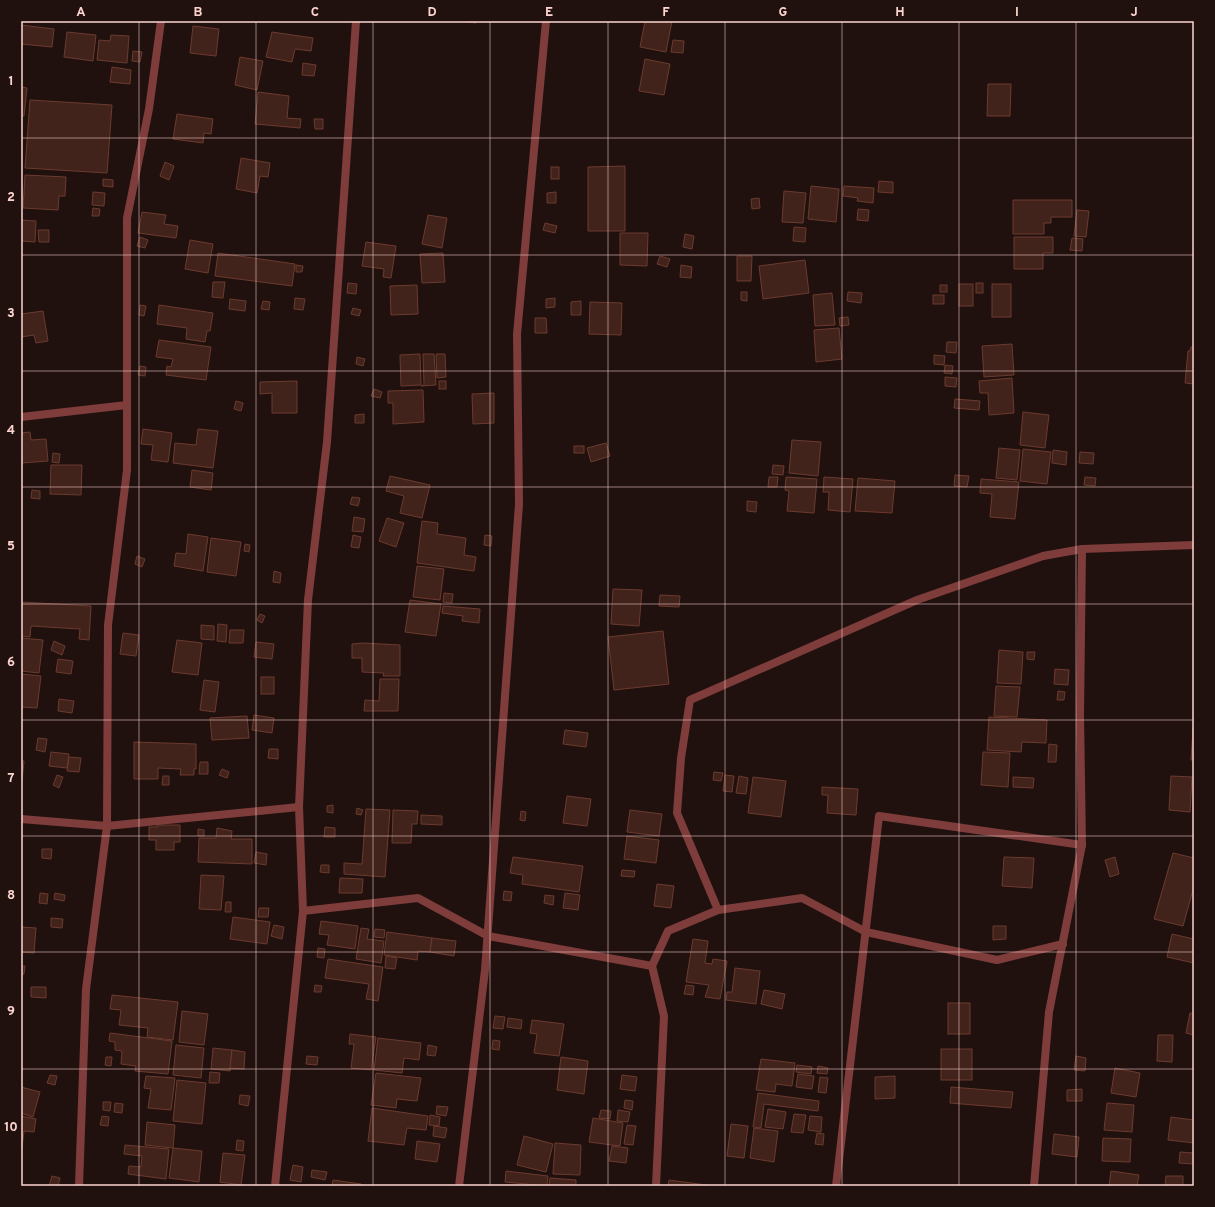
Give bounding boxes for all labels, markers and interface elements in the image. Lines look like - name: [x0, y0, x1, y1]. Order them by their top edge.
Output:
- text: A: [76, 5, 86, 21]
- text: B: [194, 5, 203, 21]
- text: C: [311, 5, 319, 21]
- text: D: [427, 5, 437, 21]
- text: E: [545, 5, 553, 21]
- text: F: [662, 5, 670, 21]
- text: G: [779, 5, 788, 21]
- text: H: [895, 5, 905, 21]
- text: I: [1015, 5, 1019, 21]
- text: J: [1130, 5, 1138, 21]
- text: 1: [8, 74, 14, 90]
- text: 2: [7, 190, 15, 206]
- text: 3: [7, 306, 15, 322]
- text: 4: [7, 423, 15, 439]
- text: 5: [7, 539, 15, 555]
- text: 6: [7, 655, 15, 671]
- text: 7: [8, 771, 15, 787]
- text: 8: [7, 888, 15, 904]
- text: 9: [7, 1004, 15, 1020]
- text: 10: [4, 1120, 18, 1136]

